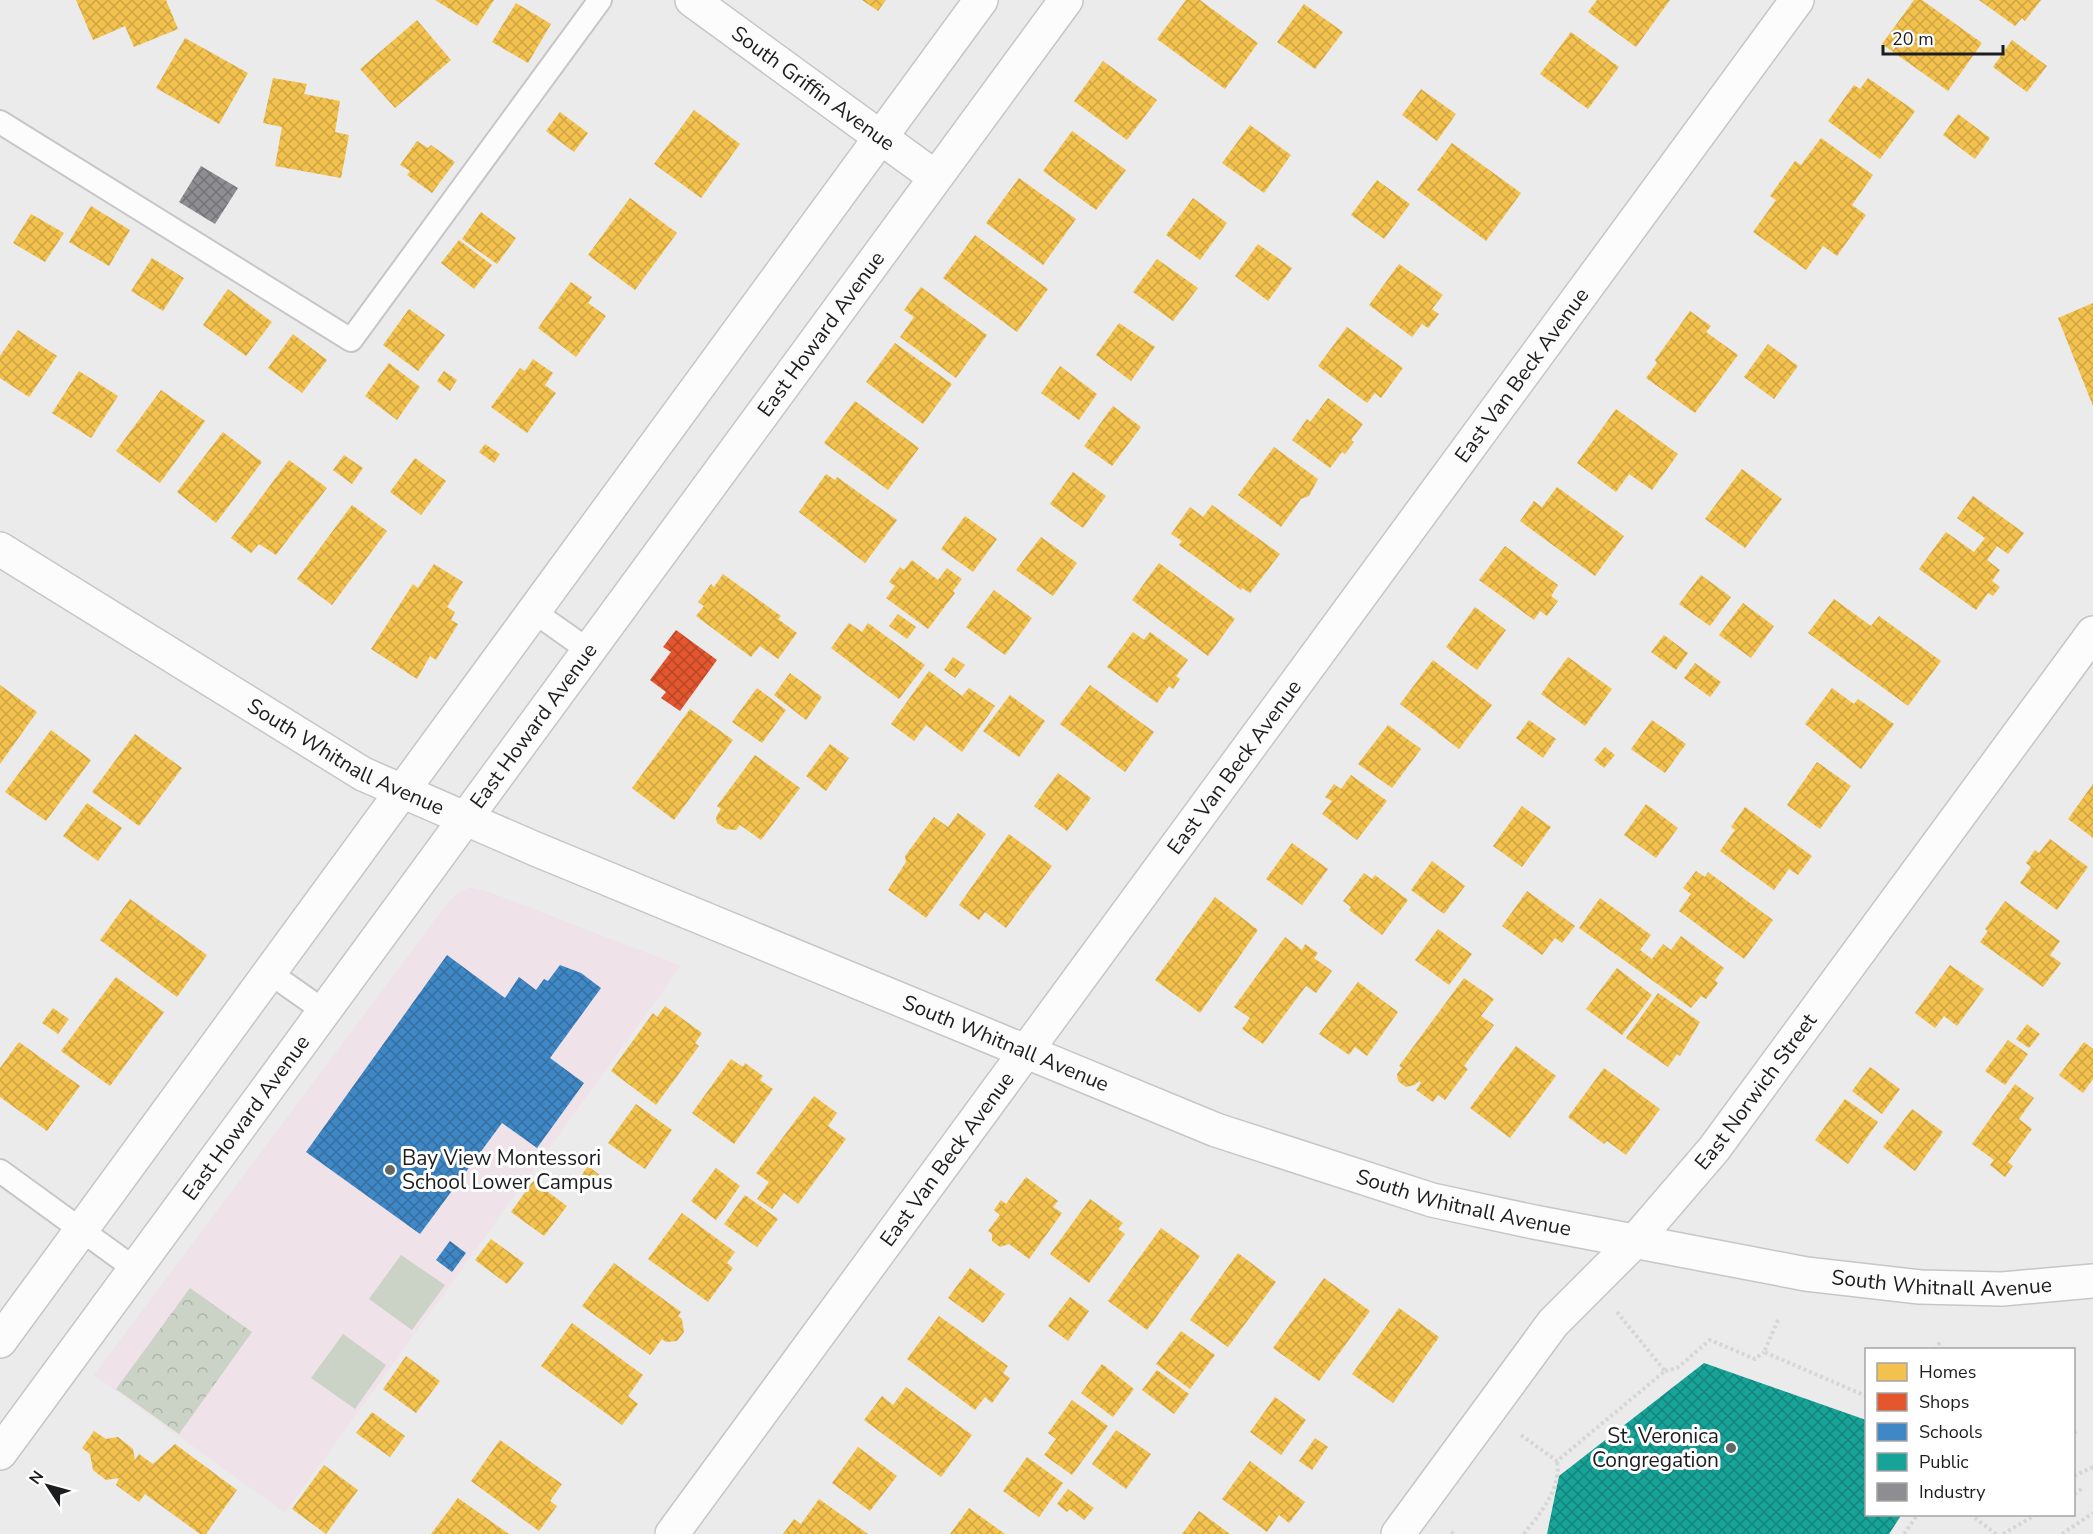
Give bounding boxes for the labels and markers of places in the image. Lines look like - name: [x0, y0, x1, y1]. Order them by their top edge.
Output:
- place label: Bay View Montessori School Lower Campus: [402, 1144, 613, 1196]
- marker: Bay View Montessori School Lower Campus: [383, 1163, 397, 1177]
- place label: St. Veronica Congregation: [1592, 1422, 1719, 1474]
- marker: St. Veronica Congregation: [1724, 1441, 1738, 1455]

